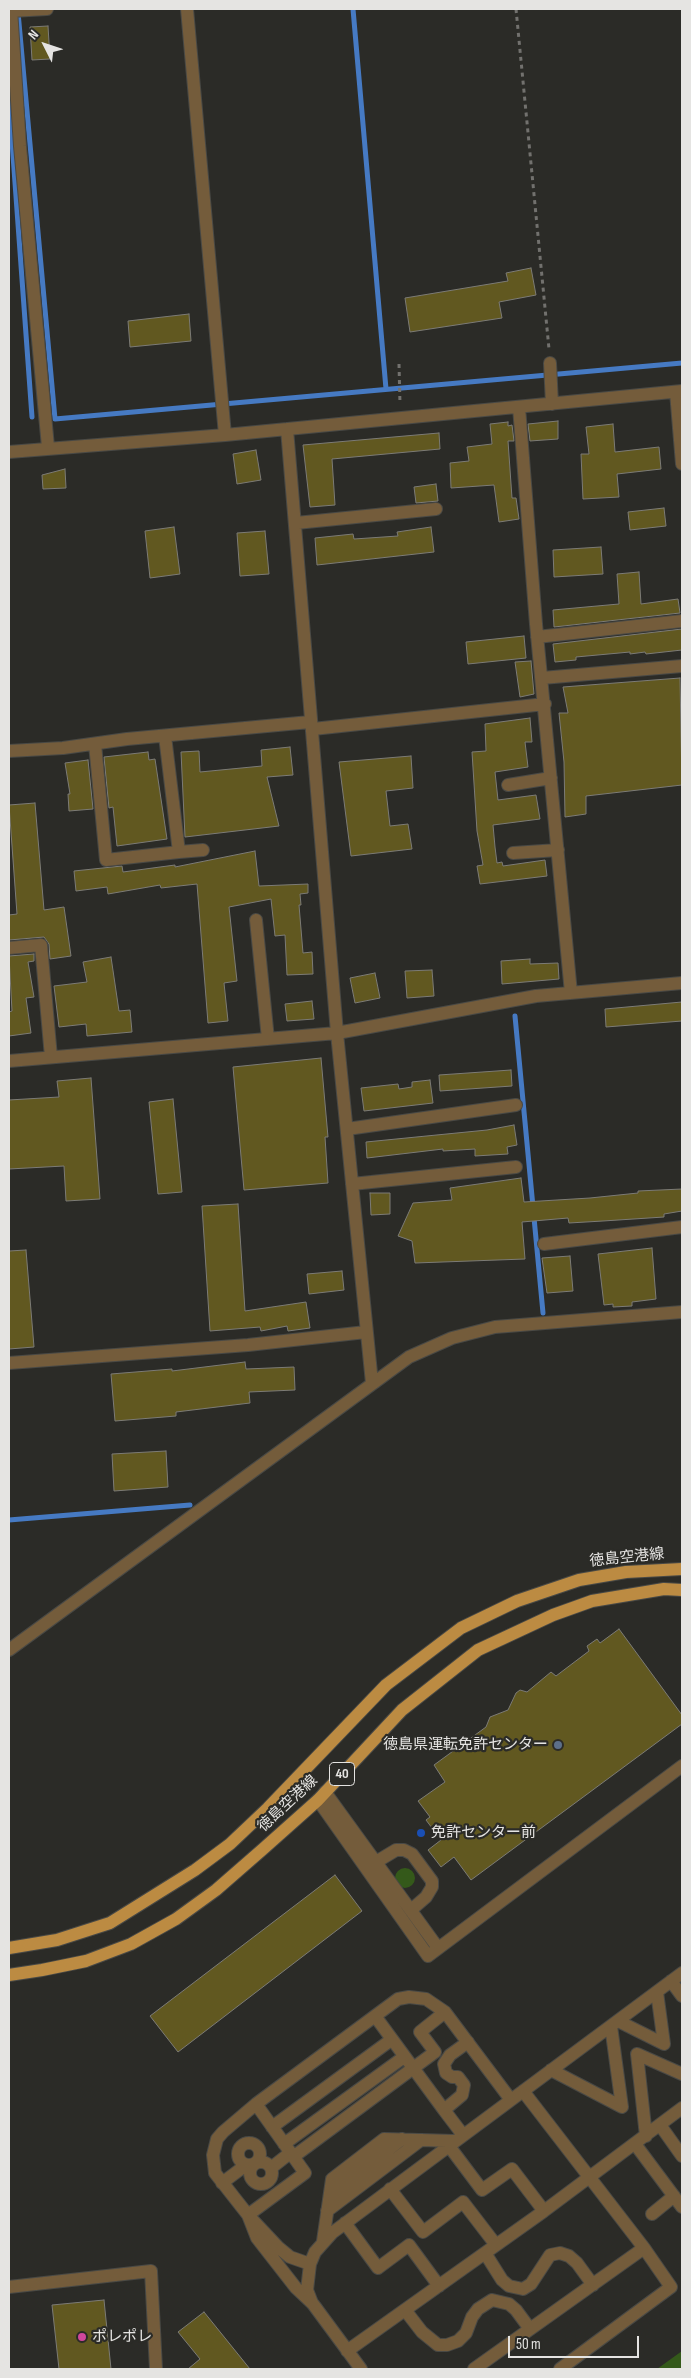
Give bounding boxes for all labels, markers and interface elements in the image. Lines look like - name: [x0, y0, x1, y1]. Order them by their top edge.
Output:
- north arrow: [20, 20, 70, 70]
- text: N: [24, 26, 42, 43]
- street label: 徳島空港線: [589, 1545, 665, 1571]
- place label: 徳島県運転免許センター: [383, 1736, 548, 1754]
- marker: 徳島県運転免許センター: [552, 1739, 564, 1751]
- road number: 40: [330, 1762, 354, 1786]
- street label: 徳島空港線: [254, 1772, 322, 1836]
- place label: 免許センター前: [431, 1824, 536, 1842]
- marker: 免許センター前: [415, 1827, 427, 1839]
- scale bar: [511, 2326, 642, 2358]
- place label: ポレポレ: [92, 2328, 152, 2346]
- marker: ポレポレ: [76, 2331, 88, 2343]
- text: 50 m: [516, 2335, 541, 2354]

